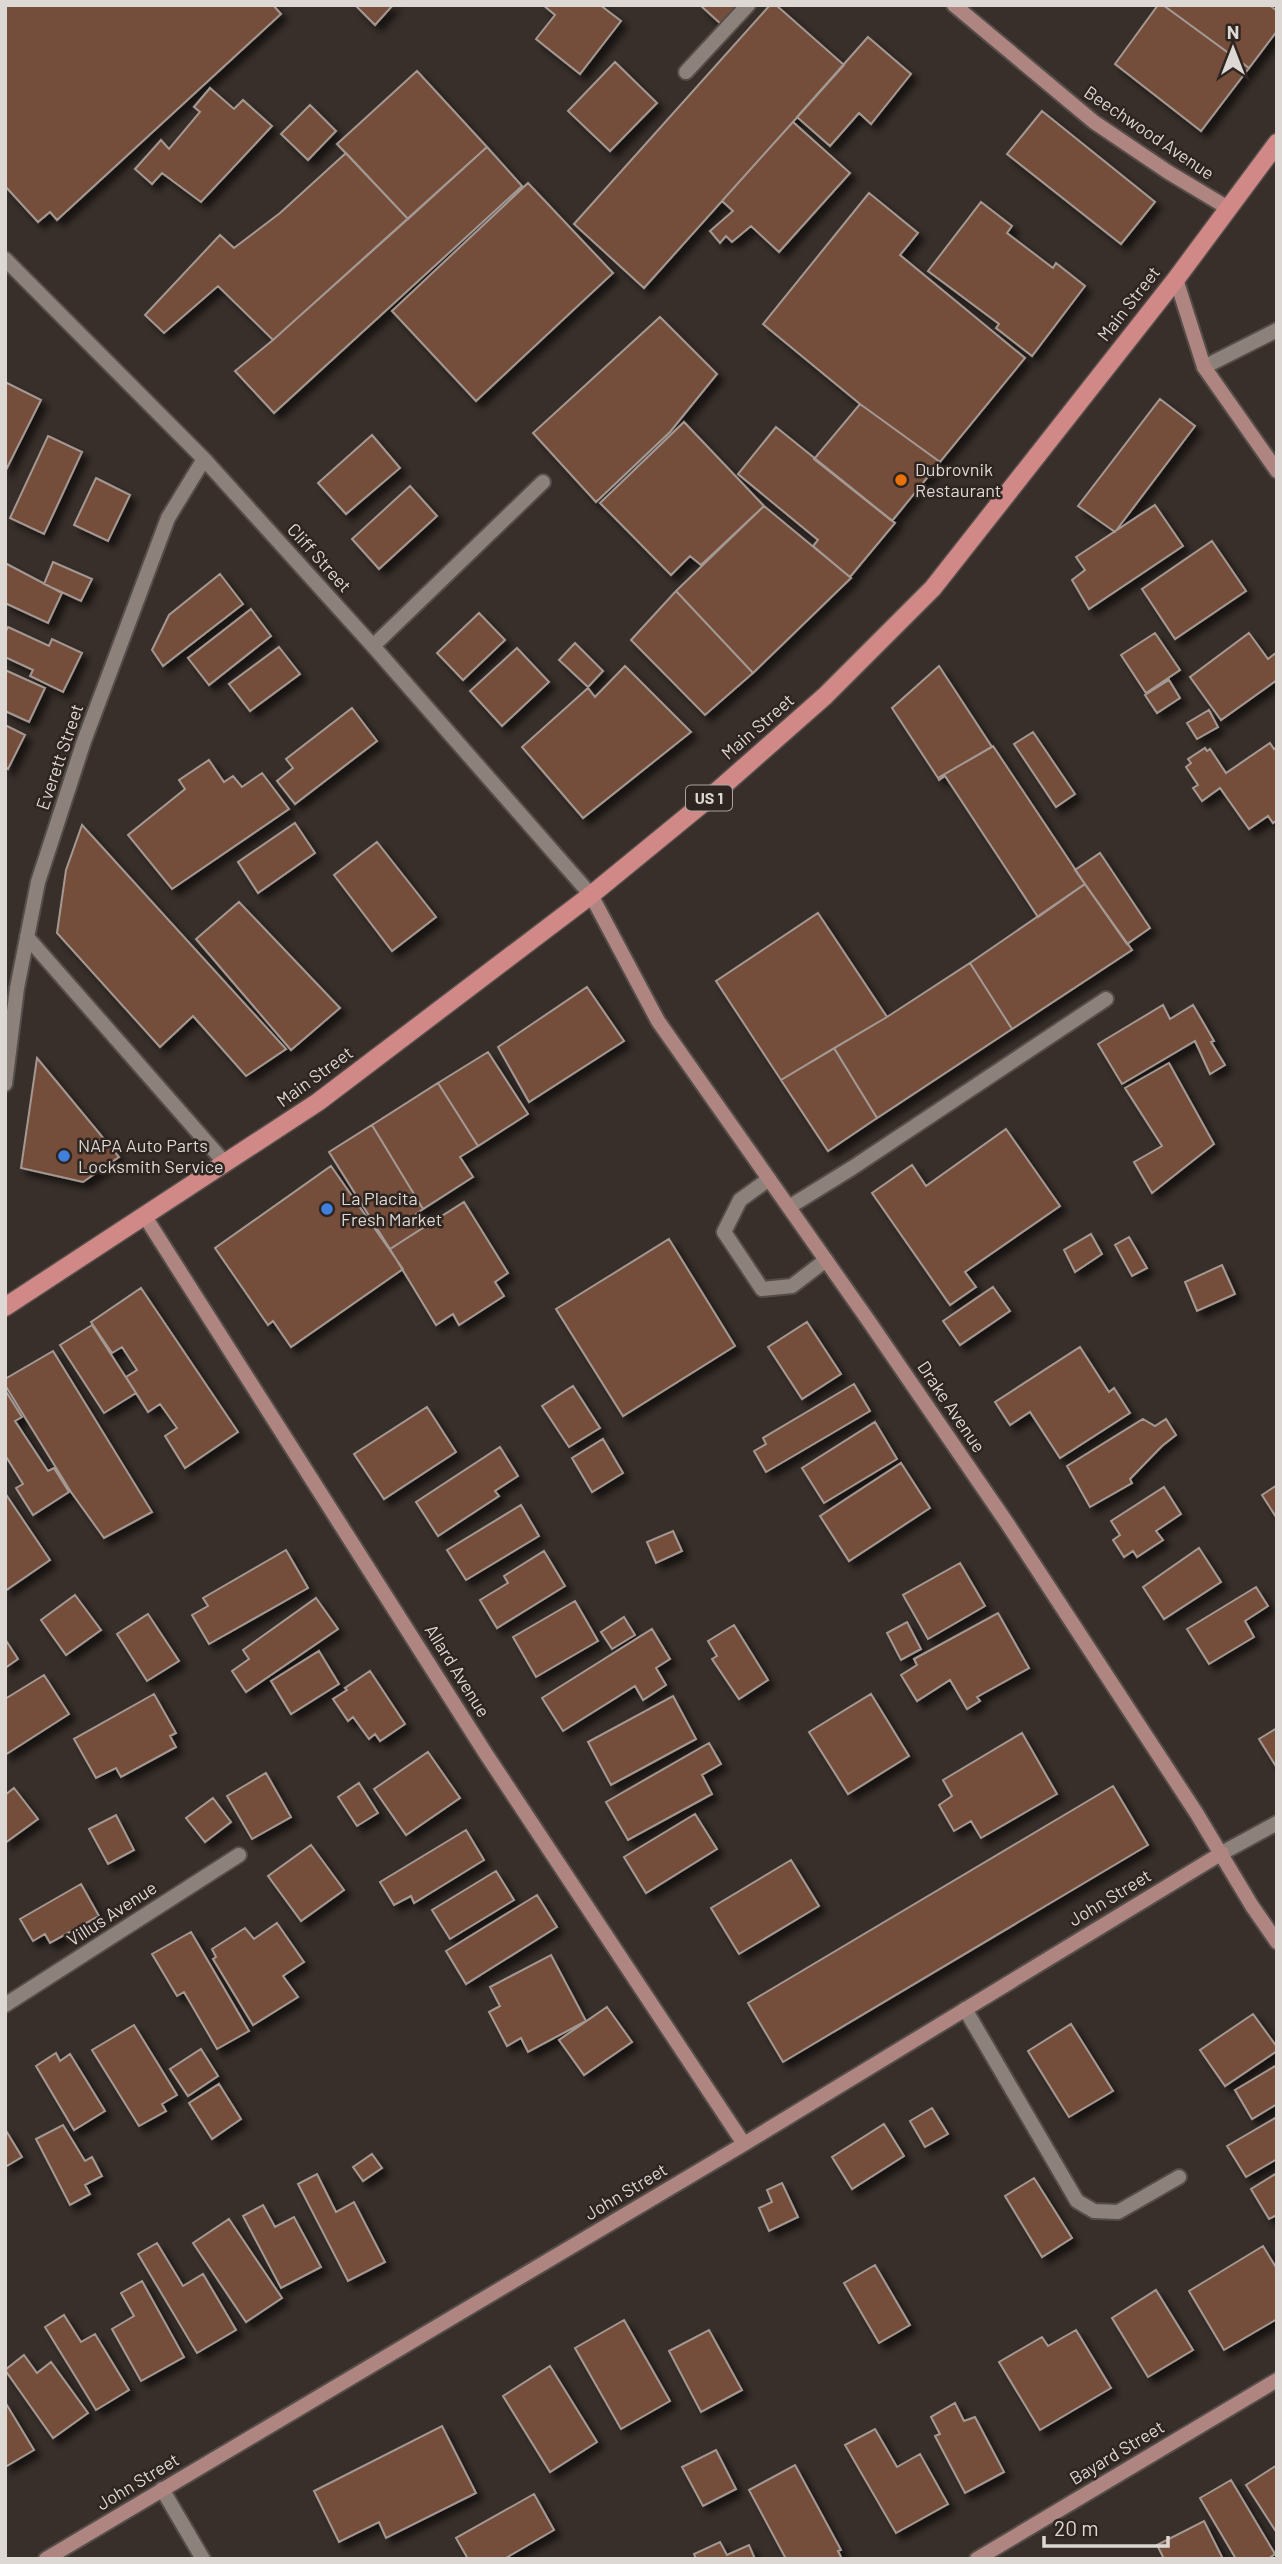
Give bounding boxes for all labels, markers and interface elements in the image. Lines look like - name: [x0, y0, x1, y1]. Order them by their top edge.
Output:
- north arrow: [1198, 14, 1268, 84]
- text: N: [1227, 20, 1239, 43]
- street label: Beechwood Avenue: [1080, 80, 1219, 184]
- street label: Main Street: [1092, 262, 1164, 345]
- place label: Dubrovnik Restaurant: [915, 458, 1001, 501]
- marker: Dubrovnik Restaurant: [893, 472, 909, 488]
- street label: Cliff Street: [283, 518, 356, 596]
- street label: Main Street: [717, 689, 798, 764]
- street label: Everett Street: [31, 701, 87, 813]
- road number: US 1: [686, 786, 732, 810]
- street label: Main Street: [272, 1041, 357, 1111]
- place label: NAPA Auto Parts Locksmith Service: [78, 1134, 224, 1177]
- marker: NAPA Auto Parts Locksmith Service: [56, 1148, 72, 1164]
- place label: La Placita Fresh Market: [341, 1187, 442, 1230]
- marker: La Placita Fresh Market: [319, 1201, 335, 1217]
- street label: Drake Avenue: [913, 1356, 991, 1456]
- street label: Allard Avenue: [421, 1620, 495, 1721]
- street label: John Street: [1064, 1864, 1155, 1930]
- street label: Villus Avenue: [62, 1876, 160, 1950]
- street label: John Street: [580, 2158, 671, 2224]
- street label: Bayard Street: [1065, 2415, 1168, 2489]
- street label: John Street: [92, 2448, 183, 2514]
- scale bar: [1044, 2504, 1168, 2548]
- text: 20 m: [1054, 2515, 1099, 2540]

